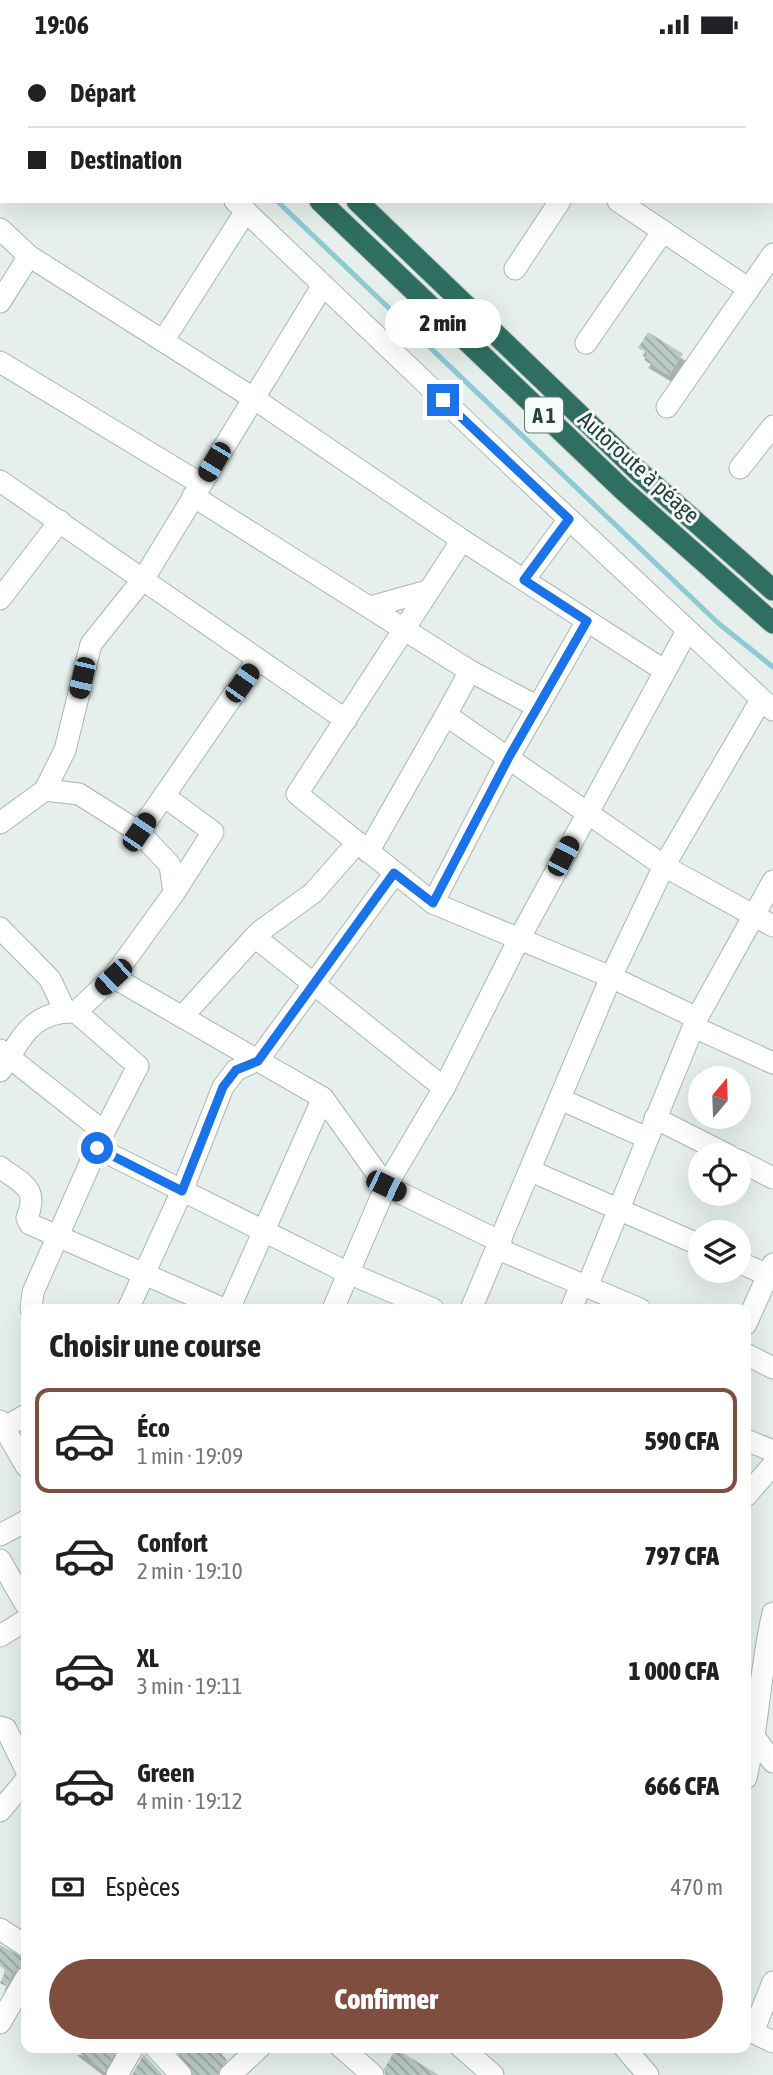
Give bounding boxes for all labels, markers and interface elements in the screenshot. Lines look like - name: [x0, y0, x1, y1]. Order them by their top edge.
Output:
- text: 19:06: [35, 10, 89, 40]
- text: Départ: [70, 78, 136, 108]
- text: Destination: [70, 145, 182, 175]
- callout: 2 min: [385, 299, 501, 347]
- text: 2 min: [420, 310, 466, 336]
- route end: [427, 384, 459, 416]
- road number: A 1: [525, 397, 563, 433]
- street label: Autoroute à péage: [573, 406, 705, 528]
- car: [195, 439, 234, 485]
- car: [68, 655, 97, 701]
- car: [222, 660, 263, 706]
- car: [119, 809, 160, 855]
- car: [544, 833, 583, 879]
- car: [91, 955, 136, 999]
- north arrow: [688, 1066, 751, 1129]
- map controls: [688, 1066, 751, 1283]
- route start: [81, 1132, 113, 1164]
- button: locate: [688, 1143, 751, 1206]
- car: [363, 1167, 410, 1205]
- button: layers: [688, 1220, 751, 1283]
- text: Choisir une course: [49, 1327, 261, 1364]
- icon: car: [53, 1409, 116, 1472]
- text: Éco: [137, 1413, 170, 1443]
- text: 590 CFA: [644, 1426, 719, 1456]
- text: 1 min · 19:09: [137, 1443, 243, 1469]
- icon: car: [53, 1524, 116, 1587]
- text: Confort: [137, 1528, 208, 1558]
- text: 797 CFA: [644, 1541, 719, 1571]
- text: 2 min · 19:10: [137, 1558, 243, 1584]
- icon: car: [53, 1639, 116, 1702]
- text: XL: [137, 1643, 159, 1673]
- text: 1 000 CFA: [629, 1656, 719, 1686]
- text: 3 min · 19:11: [137, 1673, 243, 1699]
- icon: car: [53, 1754, 116, 1817]
- text: Green: [137, 1758, 195, 1788]
- text: 666 CFA: [644, 1771, 719, 1801]
- text: 4 min · 19:12: [137, 1788, 243, 1814]
- icon: cash: [49, 1868, 87, 1906]
- text: Espèces: [105, 1872, 180, 1902]
- text: 470 m: [671, 1874, 723, 1900]
- button: Confirmer: [49, 1959, 723, 2039]

